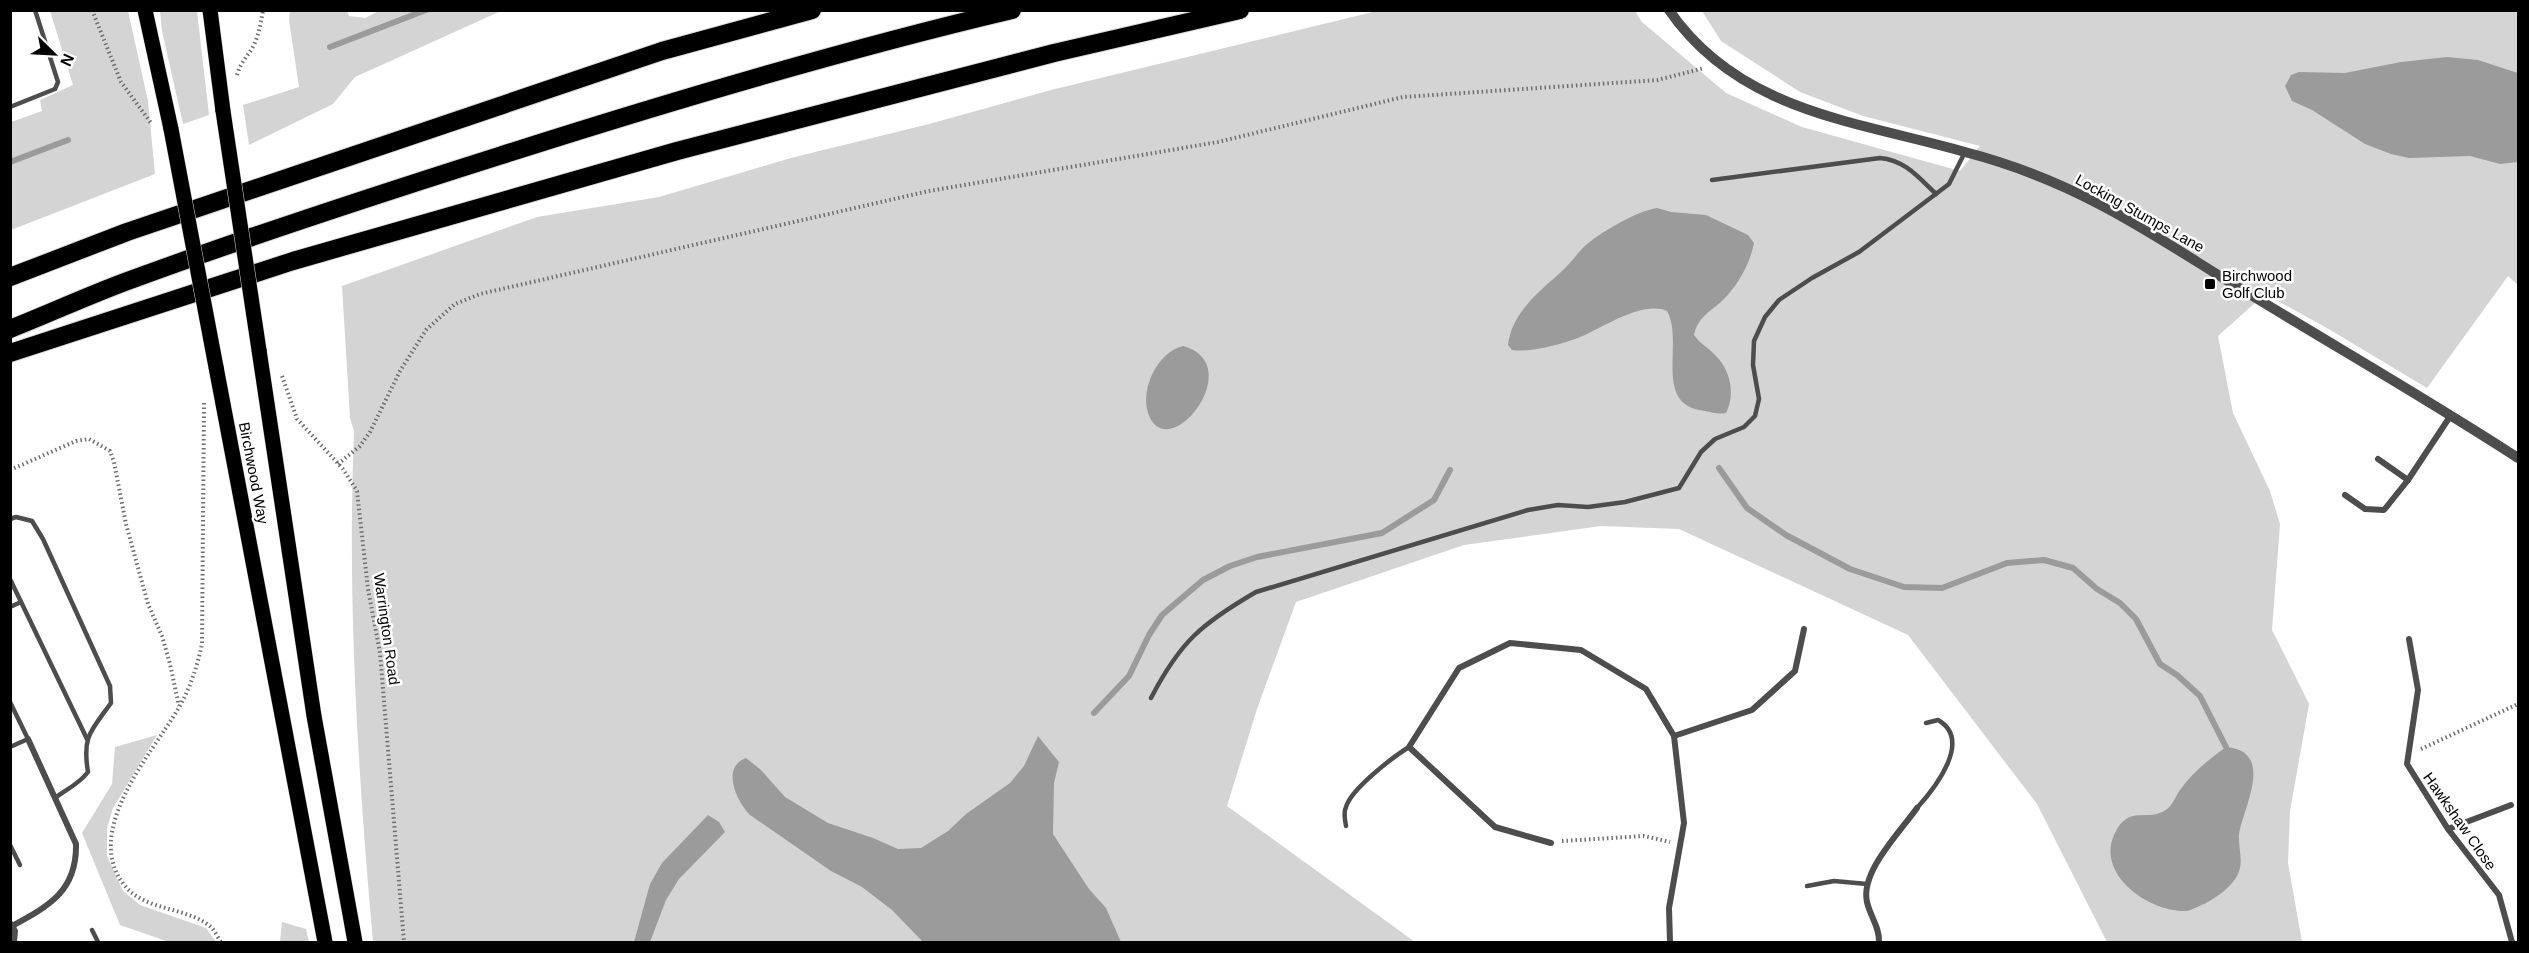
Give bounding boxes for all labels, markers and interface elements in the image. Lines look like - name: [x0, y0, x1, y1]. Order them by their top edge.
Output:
- north arrow: [24, 24, 84, 84]
- text: N: [57, 51, 77, 69]
- street label: Locking Stumps Lane: [2073, 171, 2207, 255]
- place label: Birchwood Golf Club: [2222, 267, 2292, 301]
- marker: Birchwood Golf Club: [2203, 277, 2217, 291]
- street label: Birchwood Way: [236, 421, 272, 526]
- street label: Warrington Road: [371, 572, 403, 686]
- street label: Hawkshaw Close: [2420, 769, 2500, 873]

